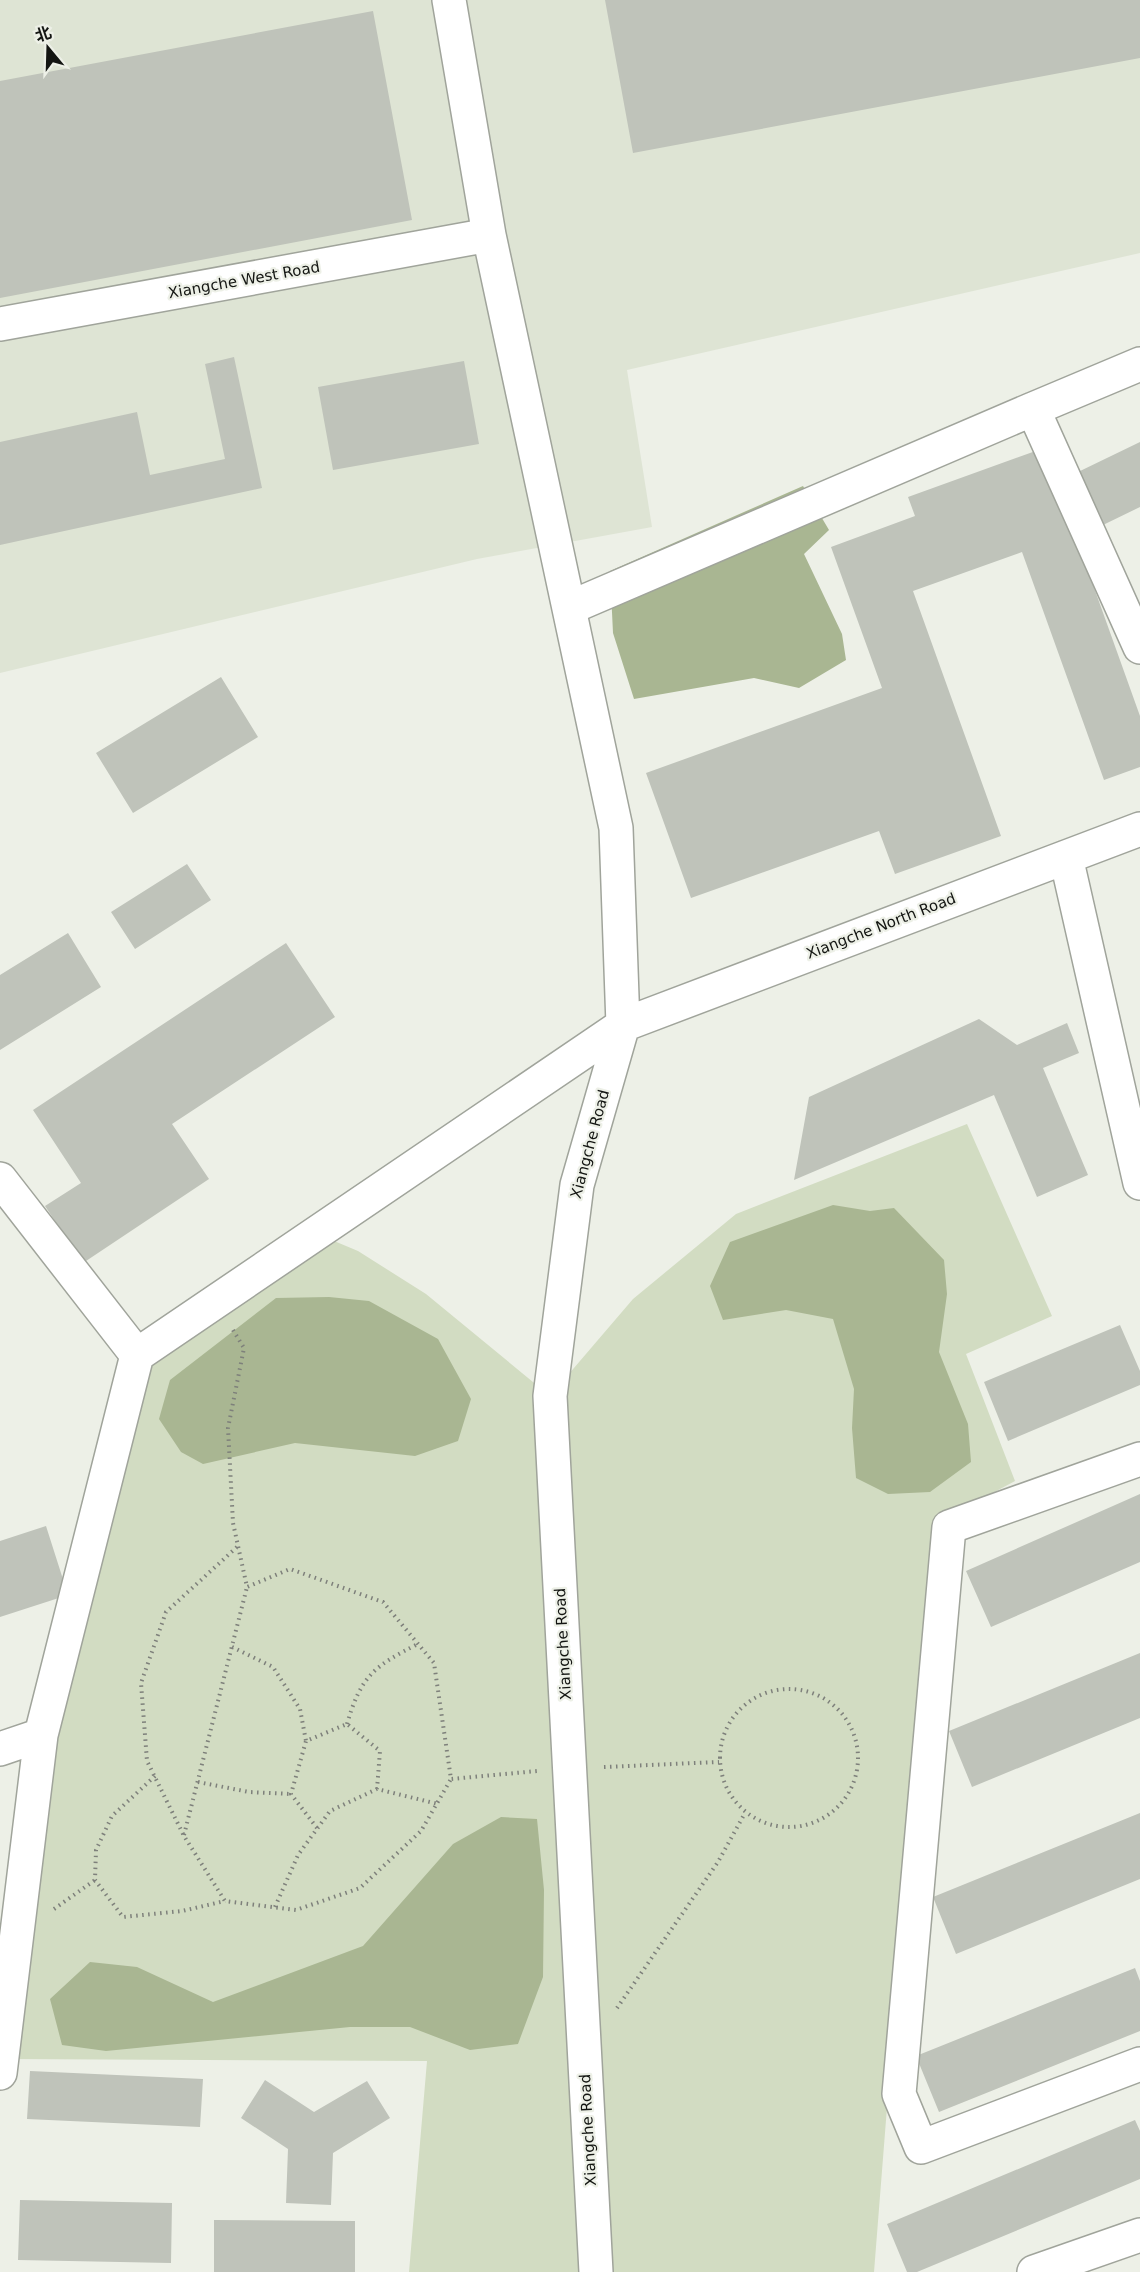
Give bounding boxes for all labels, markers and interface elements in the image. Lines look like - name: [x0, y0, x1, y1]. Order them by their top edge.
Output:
- north arrow: [18, 18, 78, 78]
- text: 北: [33, 23, 54, 46]
- street label: Xiangche West Road: [167, 258, 321, 302]
- street label: Xiangche North Road: [804, 889, 958, 963]
- street label: Xiangche Road: [567, 1088, 613, 1200]
- street label: Xiangche Road: [551, 1588, 575, 1700]
- street label: Xiangche Road: [576, 2074, 600, 2186]

